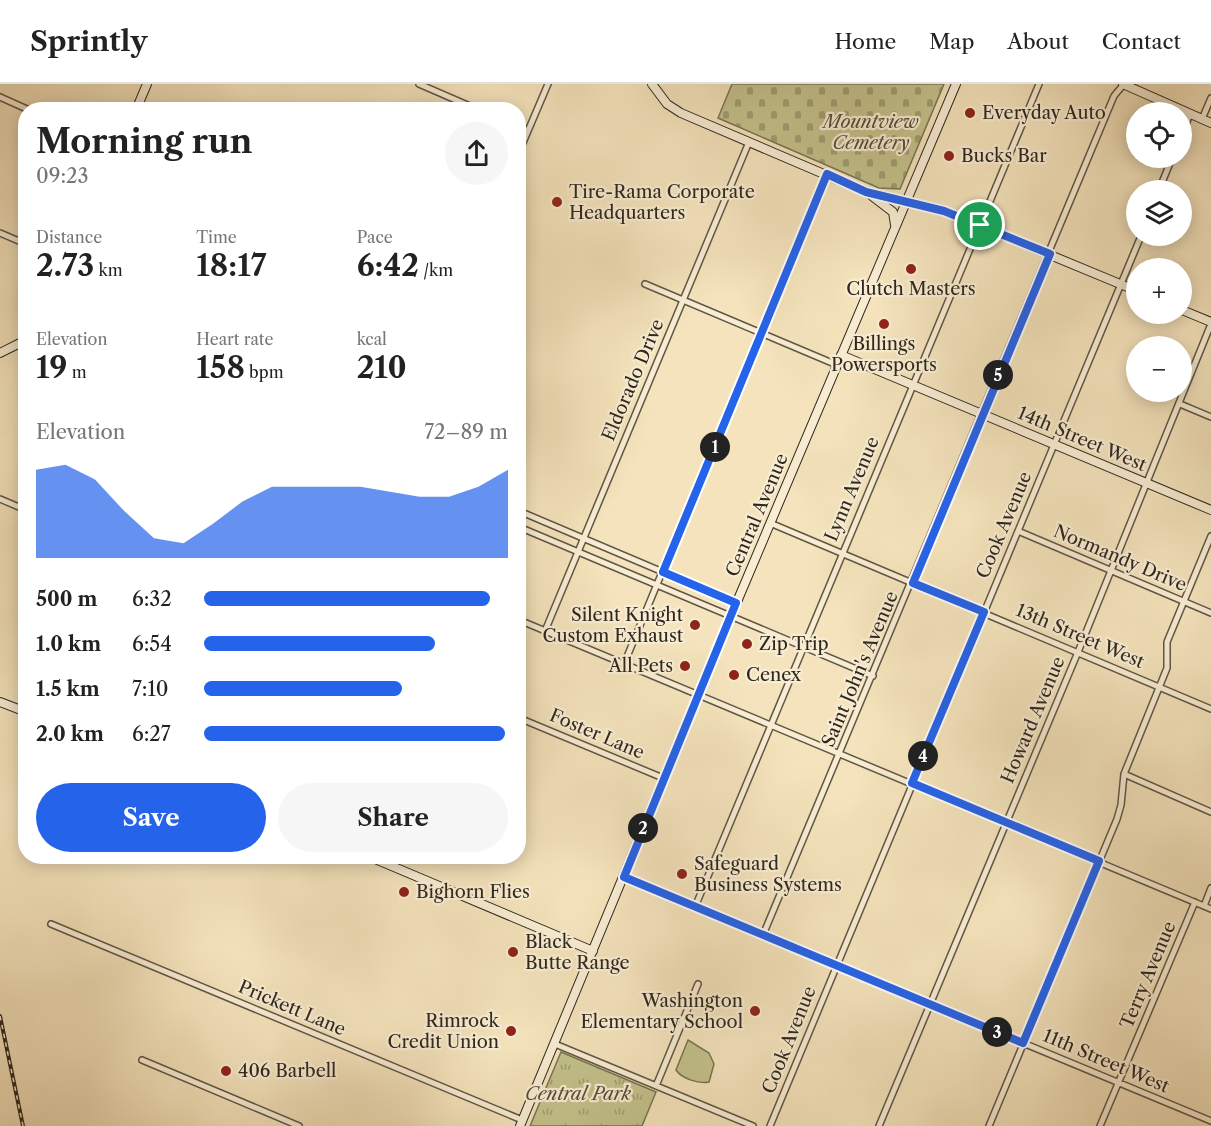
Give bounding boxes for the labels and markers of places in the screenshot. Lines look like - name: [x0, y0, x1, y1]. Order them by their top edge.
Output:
- place label: Everyday Auto: [982, 102, 1106, 124]
- marker: Everyday Auto: [963, 106, 977, 120]
- place label: Bucks Bar: [961, 145, 1047, 167]
- marker: Bucks Bar: [942, 149, 956, 163]
- place label: Tire-Rama Corporate Headquarters: [569, 181, 755, 224]
- marker: Tire-Rama Corporate Headquarters: [550, 195, 564, 209]
- pin: [954, 199, 1005, 250]
- marker: Clutch Masters: [904, 262, 918, 276]
- place label: Clutch Masters: [846, 278, 976, 300]
- marker: Billings Powersports: [877, 317, 891, 331]
- place label: Billings Powersports: [831, 333, 937, 376]
- pin: 5: [983, 360, 1013, 390]
- pin: 1: [700, 432, 730, 462]
- place label: Silent Knight Custom Exhaust: [543, 604, 684, 647]
- marker: Silent Knight Custom Exhaust: [688, 618, 702, 632]
- place label: Zip Trip: [759, 633, 829, 655]
- marker: Zip Trip: [740, 637, 754, 651]
- place label: All Pets: [607, 655, 673, 677]
- marker: All Pets: [678, 659, 692, 673]
- place label: Cenex: [746, 664, 802, 686]
- marker: Cenex: [727, 668, 741, 682]
- pin: 4: [908, 741, 938, 771]
- pin: 2: [628, 813, 658, 843]
- place label: Safeguard Business Systems: [694, 853, 842, 896]
- marker: Safeguard Business Systems: [675, 867, 689, 881]
- place label: Bighorn Flies: [416, 881, 530, 903]
- marker: Bighorn Flies: [397, 885, 411, 899]
- place label: Black Butte Range: [525, 931, 630, 974]
- marker: Black Butte Range: [506, 945, 520, 959]
- place label: Washington Elementary School: [580, 990, 743, 1033]
- marker: Washington Elementary School: [748, 1004, 762, 1018]
- place label: Rimrock Credit Union: [388, 1010, 501, 1053]
- pin: 3: [982, 1017, 1012, 1047]
- marker: Rimrock Credit Union: [504, 1024, 518, 1038]
- place label: 406 Barbell: [238, 1060, 336, 1082]
- marker: 406 Barbell: [219, 1064, 233, 1078]

